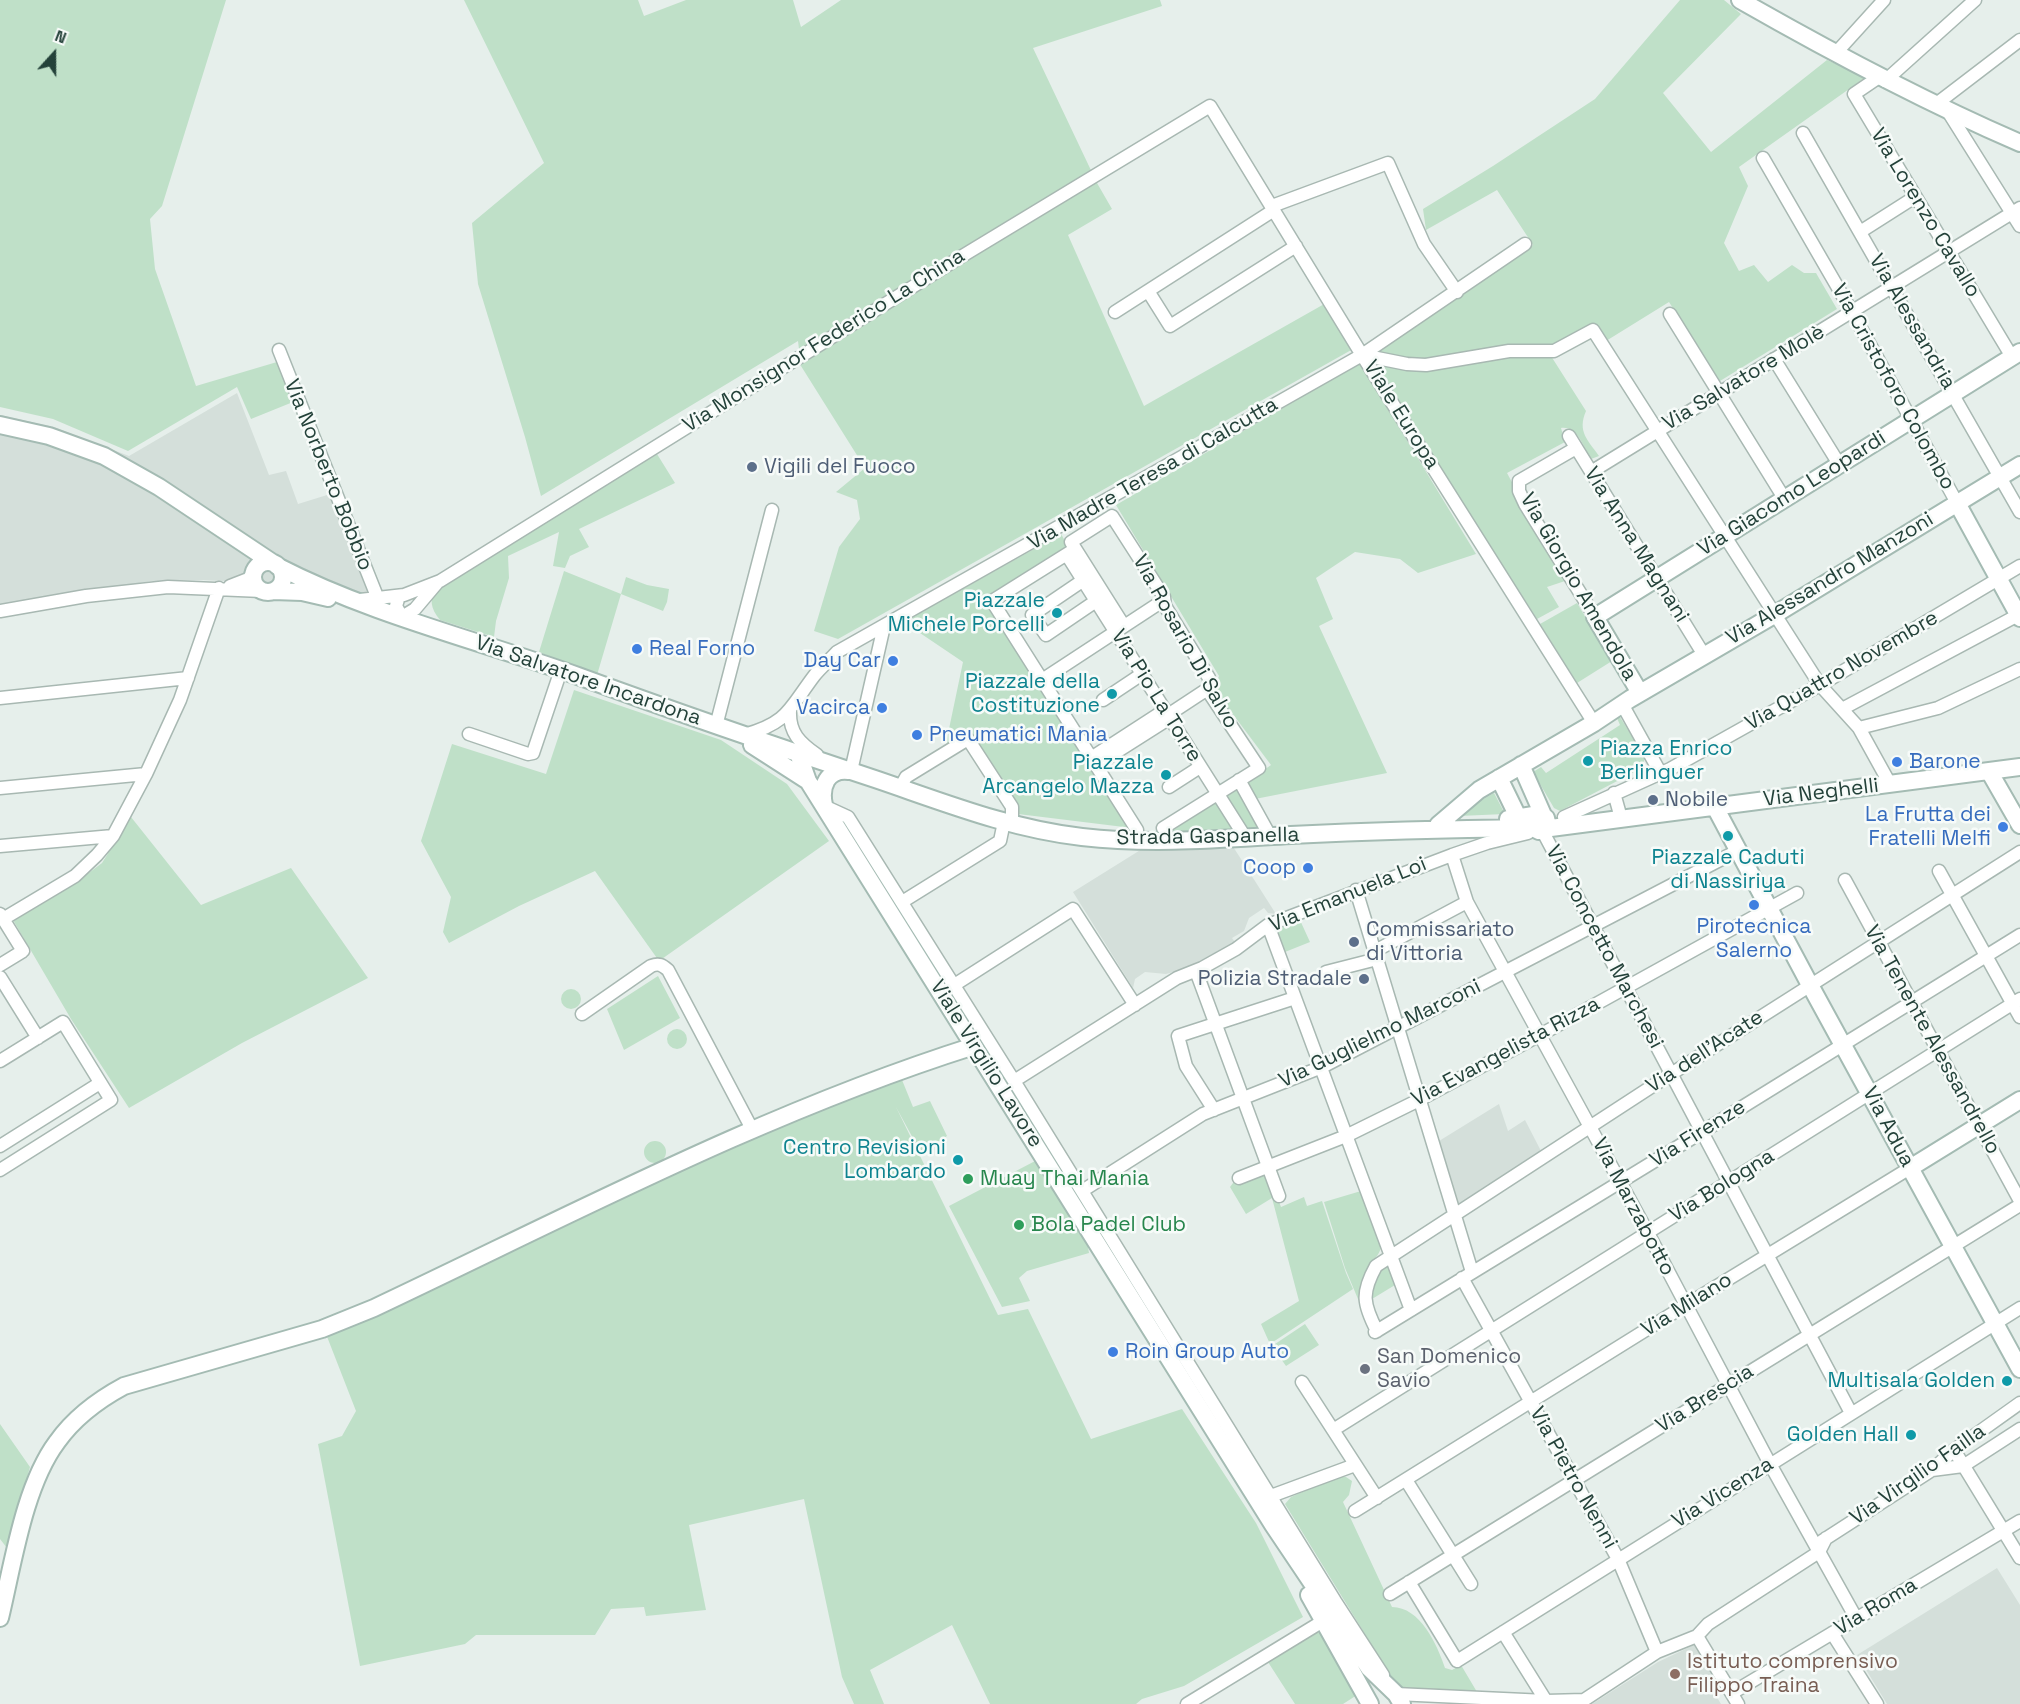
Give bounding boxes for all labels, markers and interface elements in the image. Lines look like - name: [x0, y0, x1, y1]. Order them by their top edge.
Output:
- north arrow: [24, 24, 84, 84]
- text: N: [52, 25, 69, 48]
- street label: Via Lorenzo Cavallo: [1864, 124, 1986, 302]
- street label: Via Monsignor Federico La China: [678, 244, 970, 438]
- street label: Via Alessandria: [1863, 250, 1961, 394]
- street label: Via Cristoforo Colombo: [1826, 280, 1960, 494]
- street label: Via Salvatore Molè: [1658, 320, 1830, 436]
- street label: Viale Europa: [1357, 356, 1445, 474]
- street label: Via Norberto Bobbio: [278, 376, 378, 574]
- street label: Via Madre Teresa di Calcutta: [1024, 392, 1282, 556]
- street label: Via Giacomo Leopardi: [1693, 426, 1891, 562]
- place label: Vigili del Fuoco: [764, 454, 916, 480]
- marker: Vigili del Fuoco: [745, 460, 759, 474]
- street label: Via Anna Magnani: [1578, 463, 1694, 627]
- street label: Via Giorgio Amendola: [1514, 489, 1642, 685]
- street label: Via Alessandro Manzoni: [1722, 507, 1938, 651]
- street label: Via Rosario Di Salvo: [1127, 551, 1243, 733]
- place label: Piazzale Michele Porcelli: [888, 588, 1045, 638]
- marker: Piazzale Michele Porcelli: [1050, 606, 1064, 620]
- street label: Via Quattro Novembre: [1741, 606, 1943, 736]
- street label: Via Pio La Torre: [1105, 625, 1207, 767]
- street label: Via Salvatore Incardona: [472, 630, 704, 732]
- place label: Real Forno: [649, 636, 755, 662]
- marker: Real Forno: [630, 642, 644, 656]
- place label: Day Car: [804, 648, 881, 674]
- marker: Day Car: [886, 654, 900, 668]
- place label: Piazzale della Costituzione: [965, 669, 1100, 719]
- marker: Piazzale della Costituzione: [1105, 687, 1119, 701]
- place label: Vacirca: [796, 695, 870, 721]
- marker: Vacirca: [875, 701, 889, 715]
- place label: Pneumatici Mania: [929, 722, 1107, 748]
- marker: Pneumatici Mania: [910, 728, 924, 742]
- place label: Piazza Enrico Berlinguer: [1600, 736, 1732, 786]
- place label: Barone: [1909, 749, 1981, 775]
- place label: Piazzale Arcangelo Mazza: [982, 750, 1154, 800]
- marker: Piazza Enrico Berlinguer: [1581, 754, 1595, 768]
- marker: Barone: [1890, 755, 1904, 769]
- marker: Piazzale Arcangelo Mazza: [1159, 768, 1173, 782]
- street label: Via Neghelli: [1762, 773, 1880, 813]
- place label: Nobile: [1665, 787, 1728, 813]
- marker: Nobile: [1646, 793, 1660, 807]
- place label: La Frutta dei Fratelli Melfi: [1865, 802, 1991, 852]
- marker: La Frutta dei Fratelli Melfi: [1996, 820, 2010, 834]
- street label: Strada Gaspanella: [1116, 823, 1300, 851]
- marker: Piazzale Caduti di Nassiriya: [1721, 829, 1735, 843]
- street label: Via Concetto Marchesi: [1540, 841, 1668, 1053]
- place label: Piazzale Caduti di Nassiriya: [1651, 845, 1805, 895]
- street label: Via Emanuela Loi: [1266, 852, 1430, 938]
- place label: Coop: [1243, 855, 1296, 881]
- marker: Coop: [1301, 861, 1315, 875]
- marker: Pirotecnica Salerno: [1747, 898, 1761, 912]
- place label: Pirotecnica Salerno: [1697, 914, 1811, 964]
- place label: Commissariato di Vittoria: [1366, 917, 1515, 967]
- street label: Via Tenente Alessandrello: [1858, 921, 2006, 1159]
- marker: Commissariato di Vittoria: [1347, 935, 1361, 949]
- place label: Polizia Stradale: [1198, 966, 1352, 992]
- marker: Polizia Stradale: [1357, 972, 1371, 986]
- street label: Via Guglielmo Marconi: [1275, 974, 1485, 1094]
- street label: Viale Virgilio Lavore: [924, 975, 1048, 1153]
- street label: Via Evangelista Rizza: [1407, 992, 1605, 1112]
- street label: Via dell'Acate: [1642, 1005, 1768, 1099]
- street label: Via Adua: [1856, 1083, 1920, 1171]
- street label: Via Firenze: [1646, 1095, 1750, 1173]
- street label: Via Marzabotto: [1586, 1134, 1680, 1280]
- place label: Centro Revisioni Lombardo: [783, 1135, 946, 1185]
- street label: Via Bologna: [1665, 1144, 1779, 1228]
- marker: Centro Revisioni Lombardo: [951, 1153, 965, 1167]
- place label: Muay Thai Mania: [980, 1166, 1149, 1192]
- marker: Muay Thai Mania: [961, 1172, 975, 1186]
- place label: Bola Padel Club: [1031, 1212, 1186, 1238]
- marker: Bola Padel Club: [1012, 1218, 1026, 1232]
- street label: Via Milano: [1637, 1267, 1737, 1343]
- place label: Roin Group Auto: [1125, 1339, 1289, 1365]
- place label: San Domenico Savio: [1377, 1344, 1521, 1394]
- marker: Roin Group Auto: [1106, 1345, 1120, 1359]
- street label: Via Brescia: [1652, 1359, 1758, 1439]
- marker: San Domenico Savio: [1358, 1362, 1372, 1376]
- place label: Multisala Golden: [1828, 1368, 1995, 1394]
- marker: Multisala Golden: [2000, 1374, 2014, 1388]
- street label: Via Pietro Nenni: [1524, 1403, 1622, 1553]
- street label: Via Virgilio Failla: [1846, 1419, 1990, 1531]
- place label: Golden Hall: [1787, 1422, 1899, 1448]
- marker: Golden Hall: [1904, 1428, 1918, 1442]
- street label: Via Vicenza: [1668, 1452, 1778, 1534]
- street label: Via Roma: [1830, 1573, 1922, 1641]
- place label: Istituto comprensivo Filippo Traina: [1687, 1649, 1898, 1699]
- marker: Istituto comprensivo Filippo Traina: [1668, 1667, 1682, 1681]

